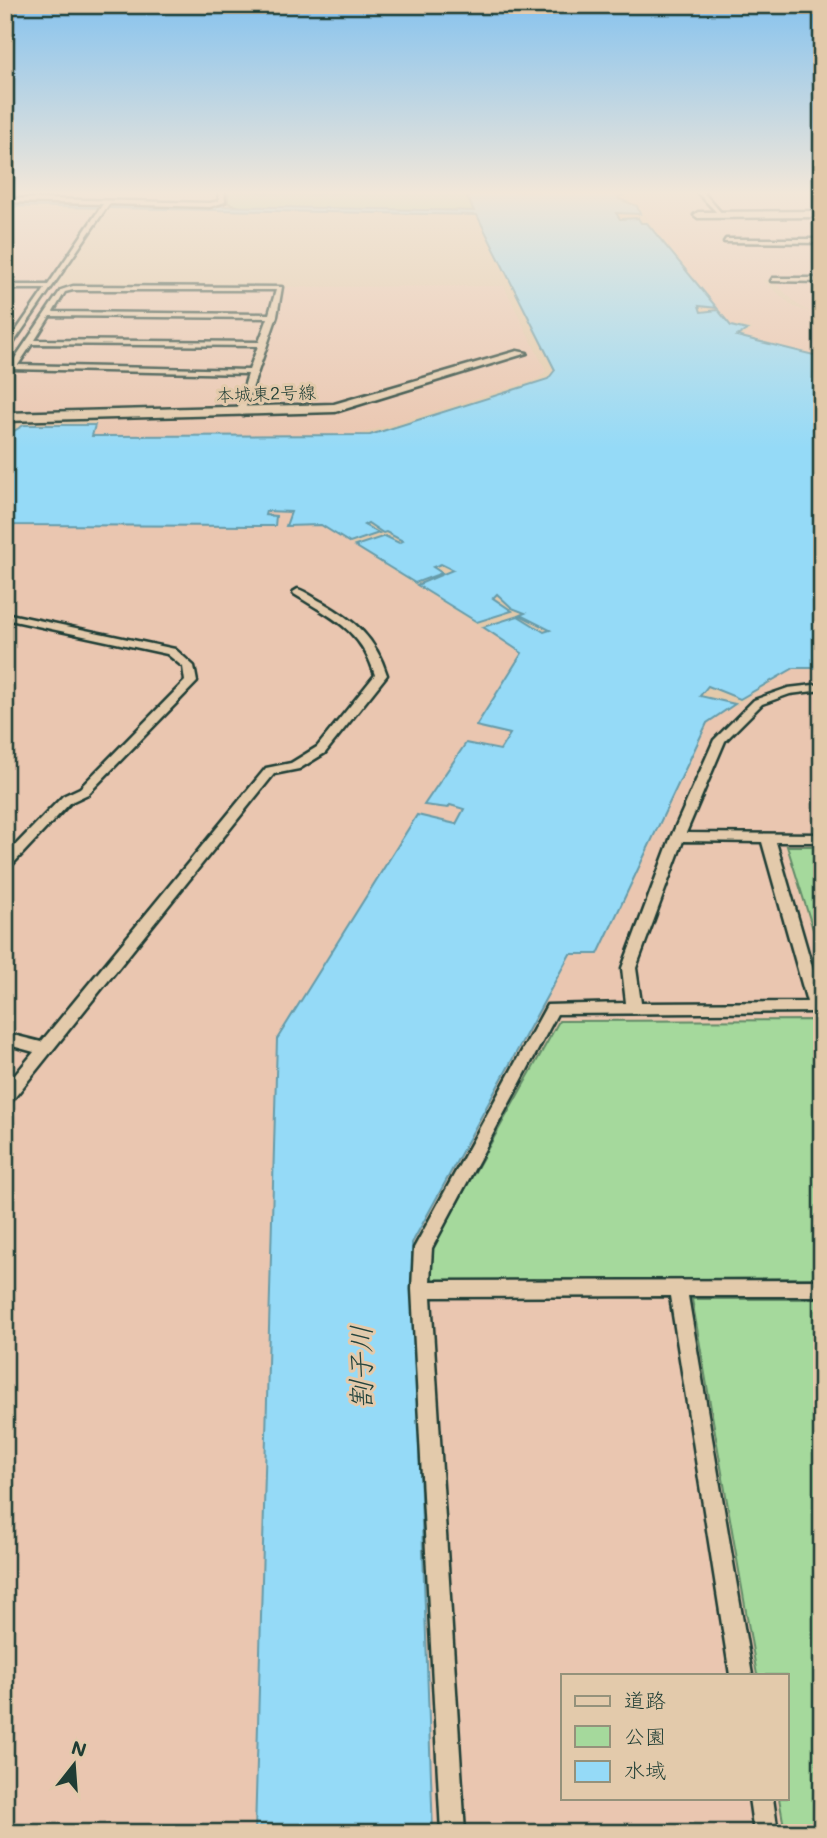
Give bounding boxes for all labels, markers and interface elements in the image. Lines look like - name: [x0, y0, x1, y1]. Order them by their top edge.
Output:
- street label: 本城東2号線: [216, 379, 316, 407]
- water label: 割子川: [342, 1325, 378, 1409]
- legend: [561, 1674, 788, 1800]
- text: 道路: [624, 1686, 666, 1713]
- text: 公園: [624, 1722, 666, 1749]
- north arrow: [38, 1730, 108, 1800]
- text: N: [69, 1734, 90, 1762]
- text: 水域: [624, 1756, 666, 1783]

